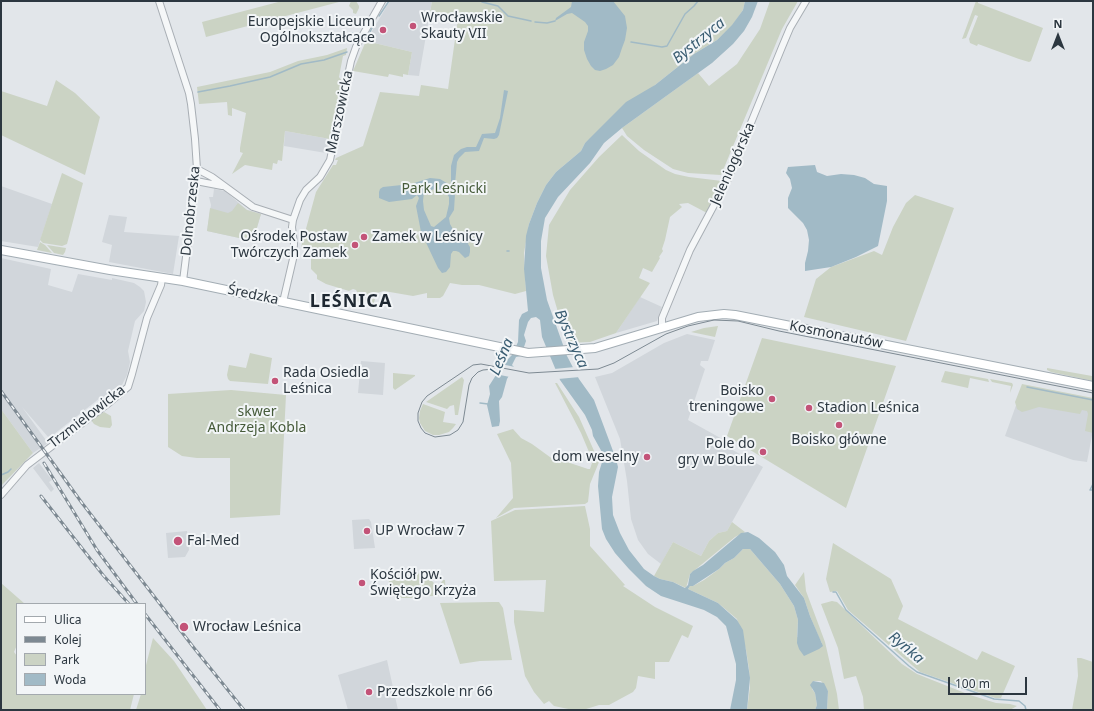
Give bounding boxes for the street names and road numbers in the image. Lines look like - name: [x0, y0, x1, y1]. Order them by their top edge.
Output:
- street label: Marszowicka: [323, 69, 357, 155]
- street label: Jeleniogórska: [707, 120, 759, 208]
- street label: Dolnobrzeska: [178, 165, 204, 257]
- street label: Średzka: [226, 281, 280, 309]
- street label: Kosmonautów: [788, 318, 884, 352]
- street label: Trzmielowicka: [45, 382, 129, 452]

